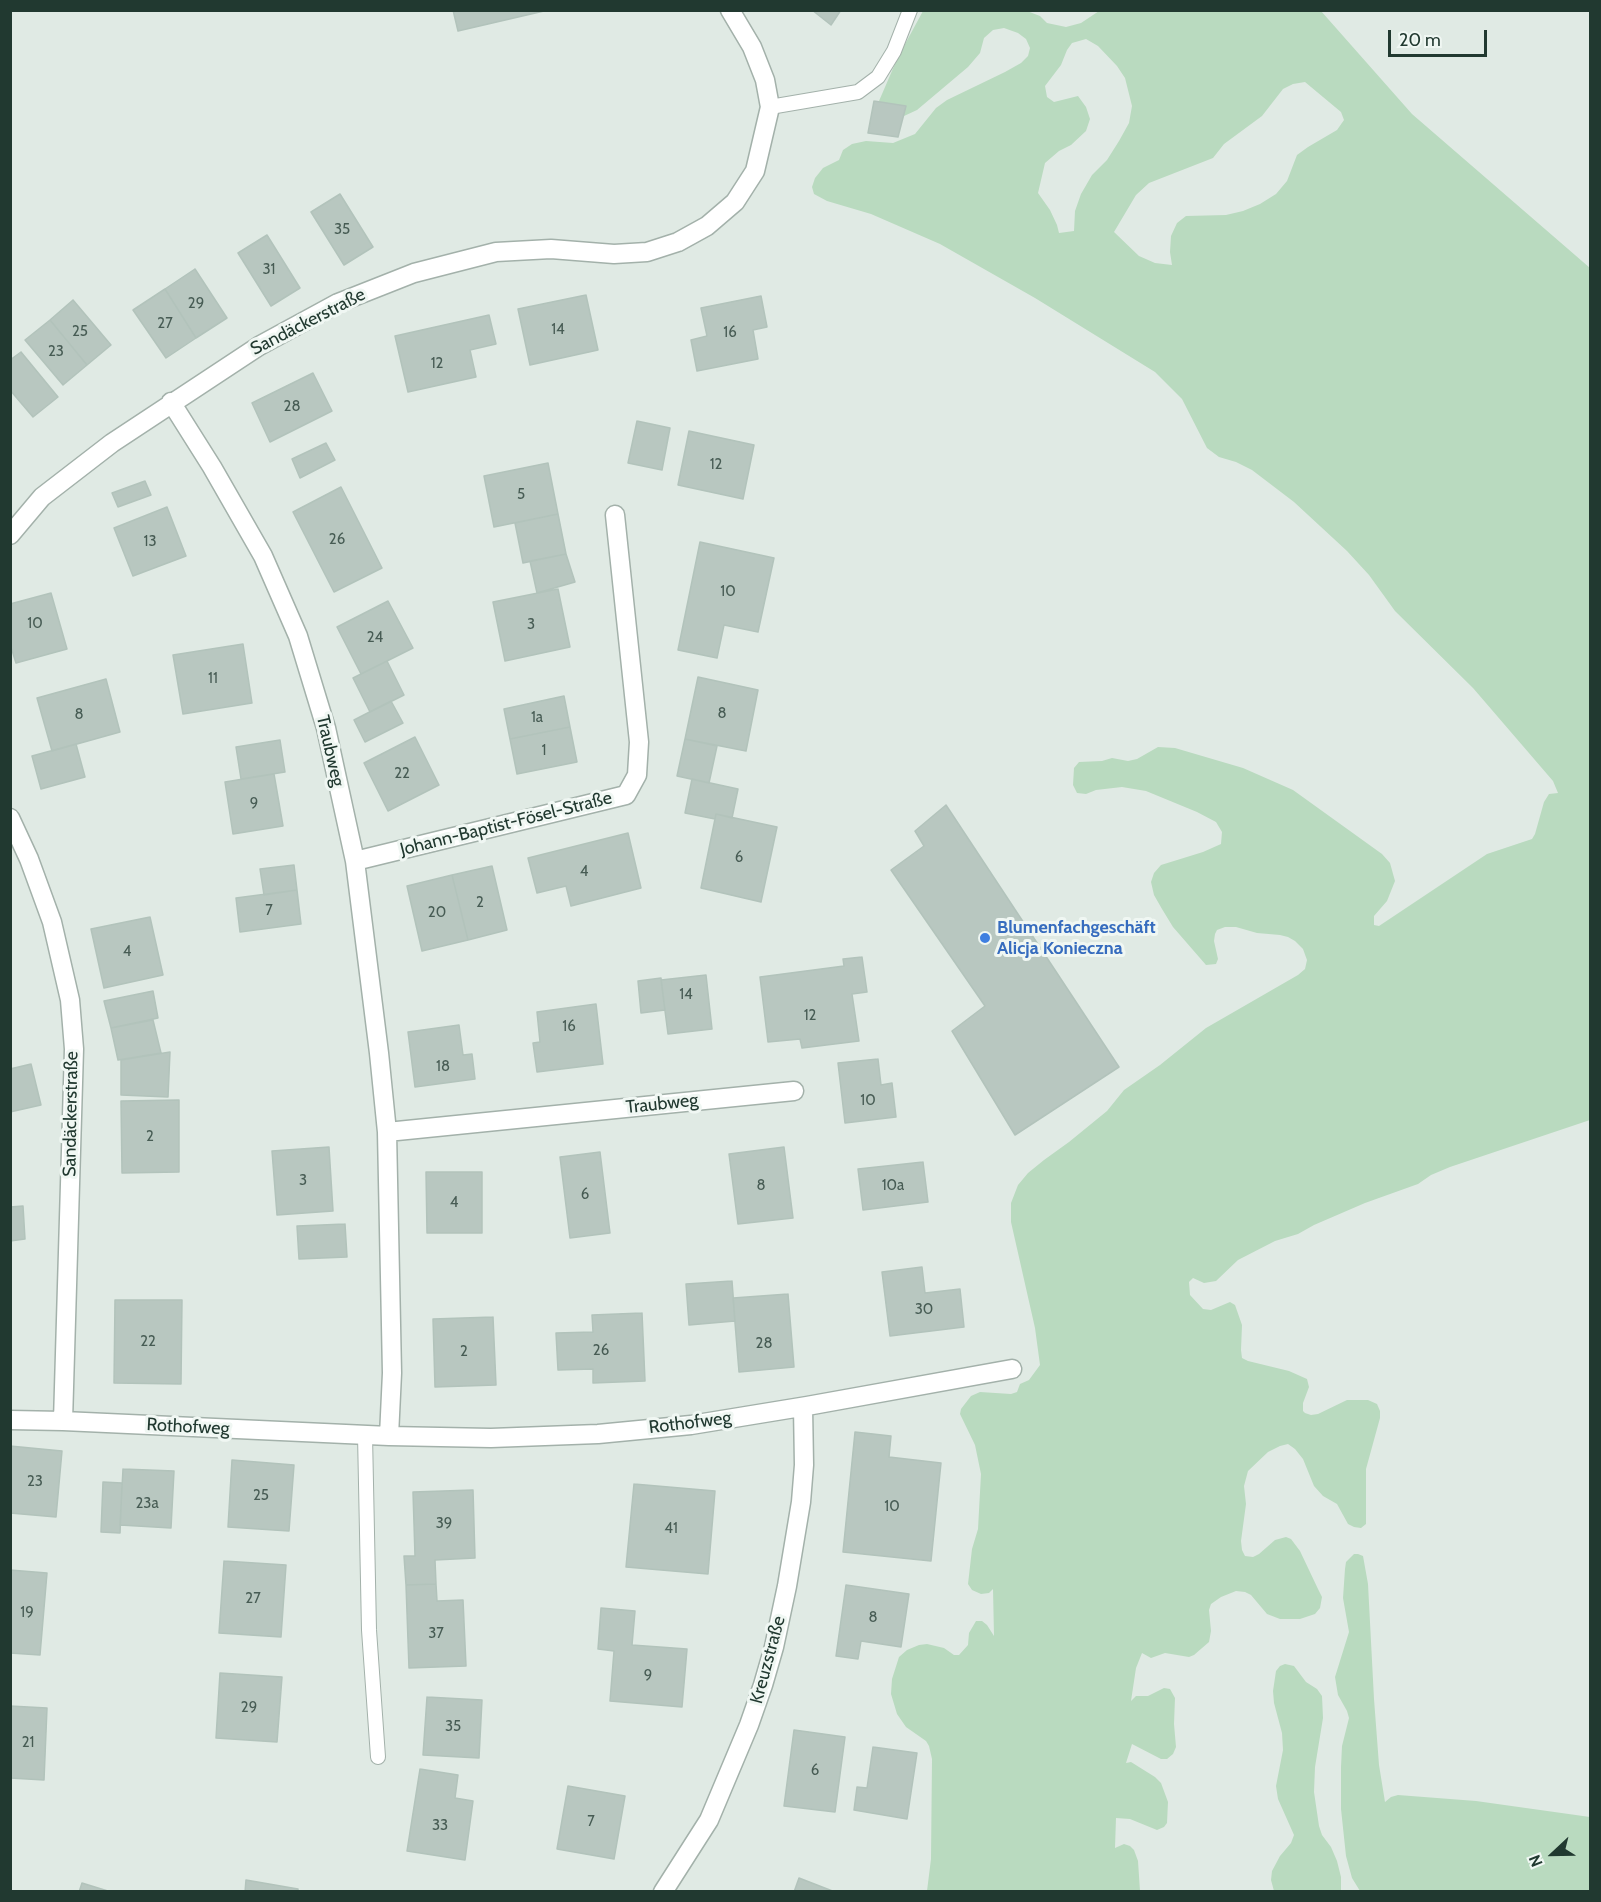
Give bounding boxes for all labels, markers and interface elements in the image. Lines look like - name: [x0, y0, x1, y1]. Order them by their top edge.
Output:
- scale bar: [1391, 18, 1490, 56]
- text: 20 m: [1399, 29, 1441, 51]
- house number: 35: [334, 221, 350, 239]
- house number: 31: [262, 261, 276, 279]
- street label: Sandäckerstraße: [247, 284, 369, 360]
- house number: 29: [188, 295, 204, 313]
- house number: 27: [157, 315, 173, 333]
- house number: 14: [551, 321, 565, 339]
- house number: 25: [72, 323, 88, 341]
- house number: 16: [723, 324, 737, 342]
- house number: 23: [48, 343, 64, 361]
- house number: 12: [431, 355, 443, 373]
- house number: 28: [284, 398, 300, 416]
- house number: 12: [710, 456, 722, 474]
- house number: 5: [517, 486, 525, 504]
- house number: 26: [329, 531, 345, 549]
- house number: 13: [143, 533, 157, 551]
- house number: 10: [720, 583, 736, 601]
- house number: 10: [27, 615, 43, 633]
- house number: 3: [527, 616, 535, 634]
- house number: 24: [367, 629, 383, 647]
- house number: 11: [208, 670, 218, 688]
- house number: 8: [717, 705, 727, 723]
- house number: 8: [74, 706, 84, 724]
- house number: 1a: [531, 709, 543, 727]
- street label: Traubweg: [311, 713, 349, 789]
- house number: 1: [542, 742, 546, 760]
- house number: 22: [394, 765, 410, 783]
- street label: Johann-Baptist-Fösel-Straße: [398, 787, 614, 861]
- house number: 9: [250, 795, 258, 813]
- house number: 6: [735, 849, 743, 867]
- house number: 4: [580, 863, 588, 881]
- house number: 2: [476, 894, 484, 912]
- house number: 7: [265, 902, 273, 920]
- house number: 20: [428, 904, 446, 922]
- place label: Blumenfachgeschäft Alicja Konieczna: [997, 917, 1156, 960]
- marker: Blumenfachgeschäft Alicja Konieczna: [978, 931, 992, 945]
- house number: 4: [123, 943, 131, 961]
- house number: 14: [679, 986, 693, 1004]
- house number: 12: [804, 1007, 816, 1025]
- house number: 16: [562, 1018, 576, 1036]
- street label: Sandäckerstraße: [59, 1051, 83, 1177]
- house number: 18: [436, 1058, 450, 1076]
- street label: Traubweg: [625, 1089, 699, 1119]
- house number: 10: [860, 1092, 876, 1110]
- house number: 2: [146, 1128, 154, 1146]
- house number: 3: [299, 1172, 307, 1190]
- house number: 8: [756, 1177, 766, 1195]
- house number: 10a: [882, 1177, 904, 1195]
- house number: 6: [581, 1186, 589, 1204]
- house number: 4: [450, 1194, 458, 1212]
- house number: 30: [915, 1301, 933, 1319]
- house number: 22: [140, 1333, 156, 1351]
- house number: 28: [756, 1335, 772, 1353]
- house number: 26: [593, 1342, 609, 1360]
- house number: 2: [460, 1343, 468, 1361]
- street label: Rothofweg: [647, 1407, 733, 1439]
- street label: Rothofweg: [146, 1414, 230, 1440]
- house number: 23: [27, 1473, 43, 1491]
- house number: 25: [253, 1487, 269, 1505]
- house number: 23a: [135, 1495, 159, 1513]
- house number: 10: [884, 1498, 900, 1516]
- house number: 39: [436, 1515, 452, 1533]
- house number: 41: [664, 1520, 678, 1538]
- house number: 27: [245, 1590, 261, 1608]
- house number: 19: [20, 1604, 34, 1622]
- house number: 8: [868, 1609, 878, 1627]
- street label: Kreuzstraße: [746, 1614, 790, 1706]
- house number: 37: [428, 1625, 444, 1643]
- house number: 9: [644, 1667, 652, 1685]
- house number: 29: [241, 1699, 257, 1717]
- house number: 35: [445, 1718, 461, 1736]
- house number: 21: [22, 1734, 34, 1752]
- house number: 6: [811, 1762, 819, 1780]
- house number: 7: [587, 1813, 595, 1831]
- house number: 33: [432, 1817, 448, 1835]
- north arrow: [1523, 1824, 1583, 1884]
- text: N: [1525, 1852, 1547, 1870]

